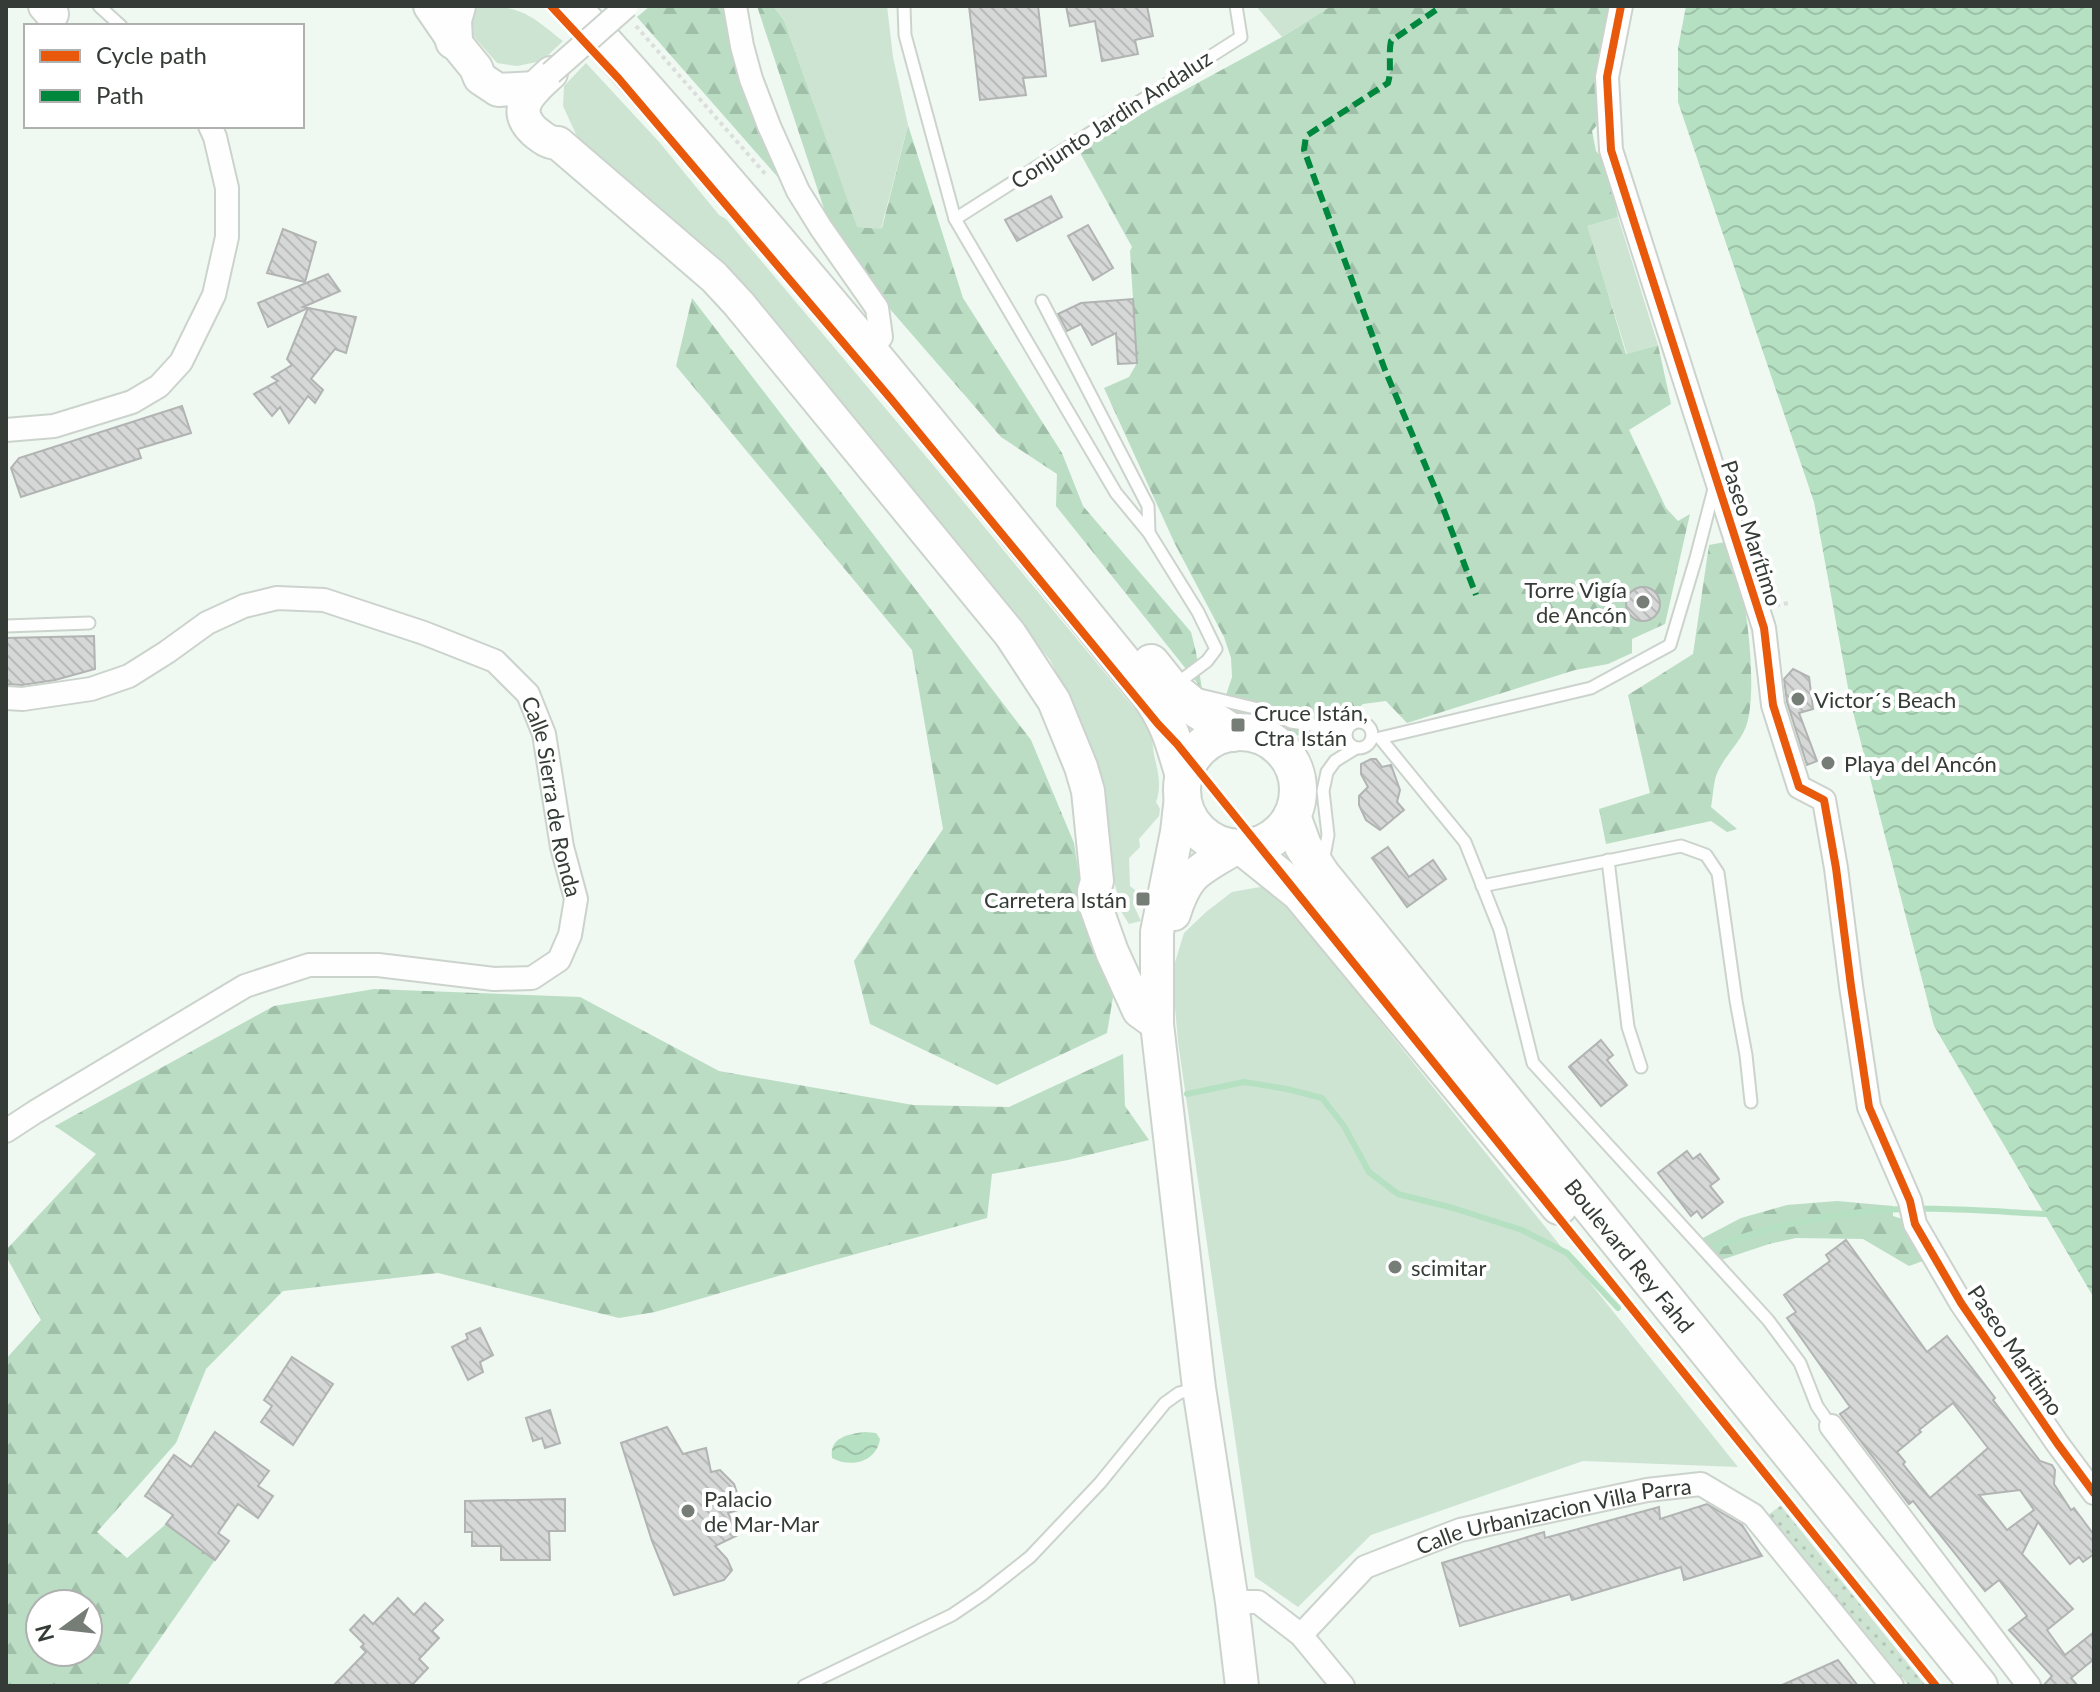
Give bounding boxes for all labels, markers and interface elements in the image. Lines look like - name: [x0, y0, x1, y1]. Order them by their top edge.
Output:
- legend: [24, 24, 304, 128]
- text: Cycle path: [96, 40, 207, 69]
- street label: Conjunto Jardin Andaluz: [1005, 44, 1217, 194]
- text: Path: [96, 80, 144, 109]
- street label: Paseo Marítimo: [1716, 457, 1788, 609]
- place label: Torre Vigía de Ancón: [1524, 576, 1627, 628]
- marker: Torre Vigía de Ancón: [1634, 593, 1652, 611]
- place label: Victor´s Beach: [1814, 686, 1956, 713]
- marker: Victor´s Beach: [1789, 690, 1807, 708]
- street label: Calle Sierra de Ronda: [517, 692, 588, 900]
- place label: Cruce Istán, Ctra Istán: [1254, 699, 1368, 751]
- marker: Cruce Istán, Ctra Istán: [1229, 716, 1247, 734]
- place label: Playa del Ancón: [1844, 750, 1997, 777]
- marker: Playa del Ancón: [1819, 754, 1837, 772]
- place label: Carretera Istán: [984, 886, 1127, 913]
- marker: Carretera Istán: [1134, 890, 1152, 908]
- street label: Boulevard Rey Fahd: [1560, 1173, 1700, 1338]
- place label: scimitar: [1411, 1254, 1487, 1281]
- marker: scimitar: [1386, 1258, 1404, 1276]
- street label: Paseo Marítimo: [1962, 1280, 2070, 1420]
- street label: Calle Urbanizacion Villa Parra: [1412, 1472, 1693, 1559]
- place label: Palacio de Mar-Mar: [704, 1485, 819, 1537]
- marker: Palacio de Mar-Mar: [679, 1502, 697, 1520]
- north arrow: [24, 1588, 104, 1668]
- text: N: [29, 1622, 59, 1645]

